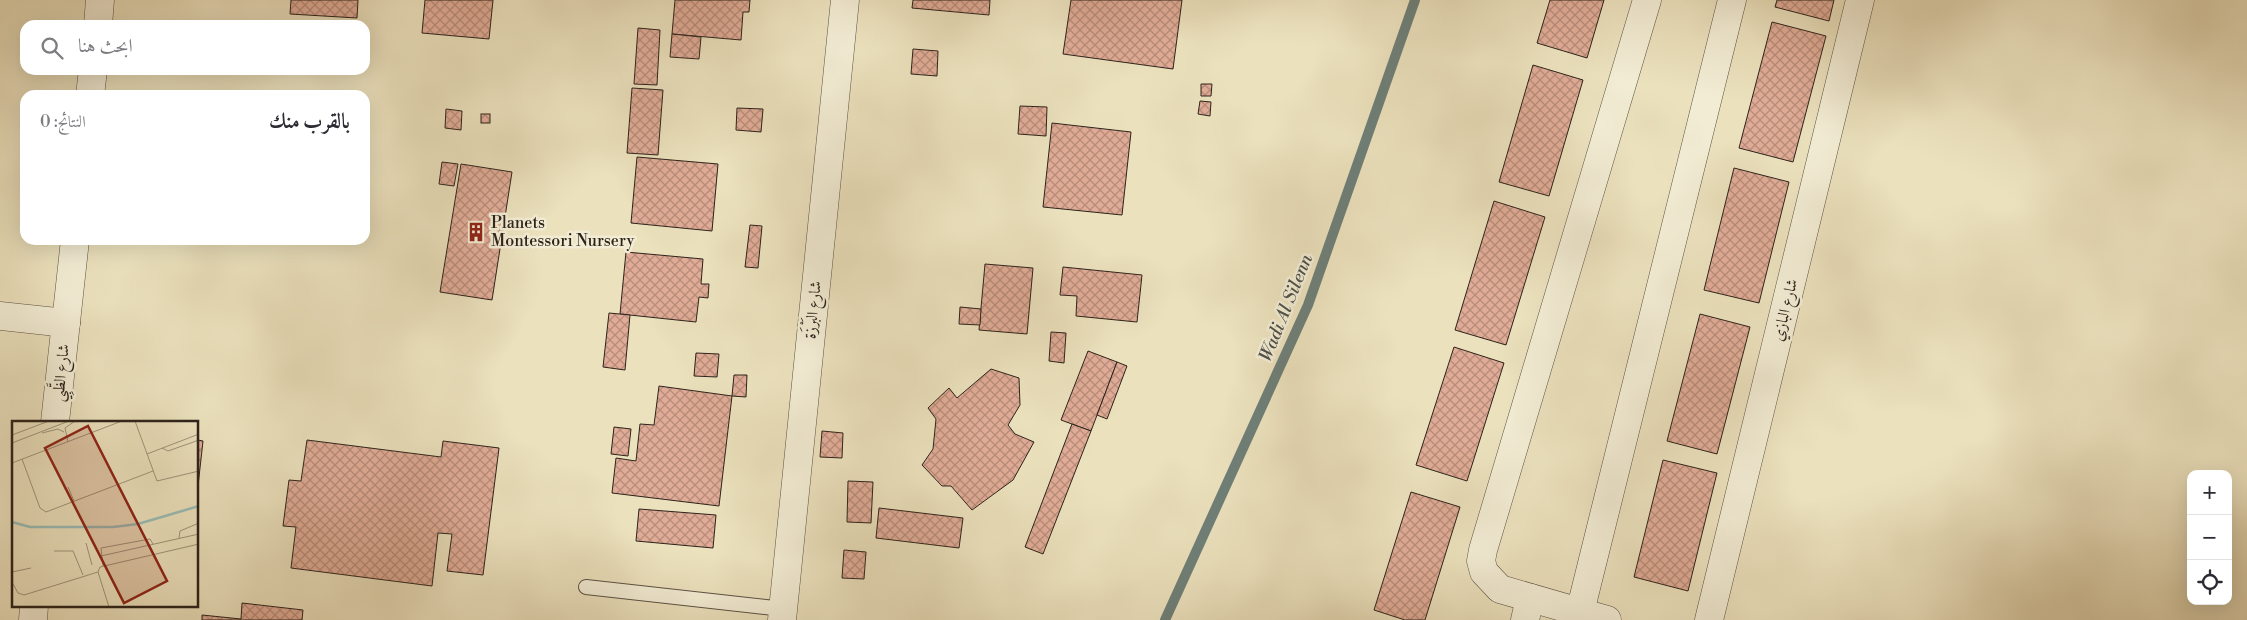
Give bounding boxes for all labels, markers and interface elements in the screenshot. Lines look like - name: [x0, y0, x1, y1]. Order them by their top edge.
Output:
- search box: [20, 20, 370, 75]
- icon: search: [38, 34, 66, 62]
- text: ابحث هنا: [78, 34, 133, 58]
- text: بالقرب منك: [269, 109, 350, 135]
- text: النتائج: 0: [40, 112, 86, 132]
- place label: Planets Montessori Nursery: [491, 213, 634, 251]
- building icon: Planets Montessori Nursery: [465, 221, 487, 243]
- water label: Wadi Al Silenn: [1254, 250, 1318, 365]
- street label: شارع البازي: [1768, 277, 1805, 344]
- street label: شارع البَرْزَة: [798, 280, 829, 340]
- street label: شارع الظَّبِي: [44, 343, 79, 403]
- inset map: [12, 421, 199, 608]
- map controls: [2187, 470, 2232, 605]
- button: +: [2187, 470, 2232, 515]
- button: −: [2187, 515, 2232, 560]
- button: locate: [2187, 560, 2232, 605]

